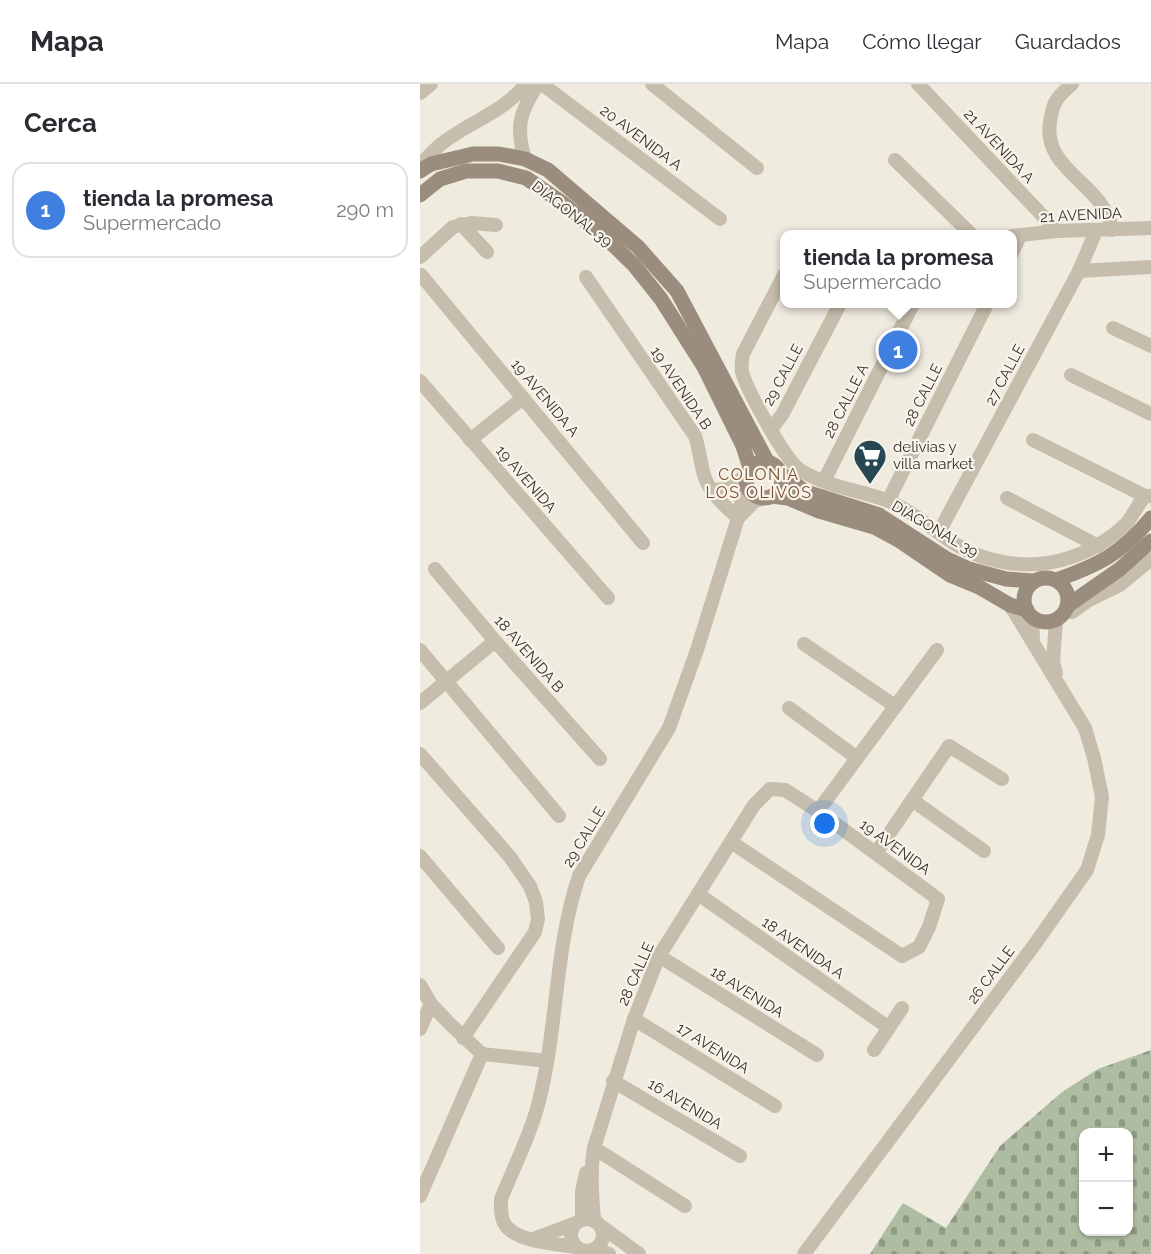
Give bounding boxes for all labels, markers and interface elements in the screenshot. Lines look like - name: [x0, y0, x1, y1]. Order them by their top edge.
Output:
- text: Mapa: [30, 25, 104, 58]
- text: Mapa: [775, 29, 829, 54]
- text: Cómo llegar: [862, 29, 982, 54]
- text: Guardados: [1015, 29, 1121, 54]
- street label: 20 AVENIDA A: [597, 101, 685, 175]
- street label: 21 AVENIDA A: [960, 105, 1038, 187]
- text: Cerca: [24, 108, 97, 138]
- street label: DIAGONAL 39: [528, 177, 616, 251]
- text: tienda la promesa: [83, 185, 273, 211]
- text: 1: [41, 198, 50, 222]
- text: 290 m: [336, 198, 394, 222]
- street label: 21 AVENIDA: [1040, 204, 1122, 226]
- text: Supermercado: [83, 211, 221, 235]
- popup: [780, 230, 1017, 308]
- text: tienda la promesa: [803, 244, 994, 270]
- text: Supermercado: [803, 270, 942, 294]
- pin: 1: [878, 328, 918, 372]
- street label: 29 CALLE: [759, 341, 807, 409]
- street label: 27 CALLE: [981, 341, 1029, 409]
- street label: 19 AVENIDA B: [647, 343, 715, 433]
- street label: 19 AVENIDA A: [507, 355, 583, 441]
- street label: 28 CALLE A: [820, 361, 872, 441]
- street label: 28 CALLE: [900, 361, 946, 429]
- supermarket icon: delivias y villa market: [852, 438, 888, 485]
- place label: delivias y villa market: [893, 438, 973, 473]
- street label: 19 AVENIDA: [492, 442, 560, 516]
- district label: COLONIA LOS OLIVOS: [705, 465, 813, 502]
- street label: DIAGONAL 39: [889, 497, 982, 561]
- street label: 18 AVENIDA B: [491, 612, 567, 696]
- street label: 29 CALLE: [559, 804, 609, 870]
- your location: [810, 809, 839, 838]
- street label: 19 AVENIDA: [856, 815, 934, 879]
- street label: 18 AVENIDA A: [758, 913, 848, 983]
- street label: 28 CALLE: [614, 940, 658, 1008]
- street label: 26 CALLE: [963, 943, 1019, 1007]
- street label: 18 AVENIDA: [707, 962, 787, 1022]
- street label: 17 AVENIDA: [673, 1019, 753, 1077]
- street label: 16 AVENIDA: [645, 1075, 725, 1133]
- map controls: [1079, 1128, 1133, 1236]
- button: +: [1079, 1128, 1133, 1182]
- button: −: [1079, 1182, 1133, 1236]

